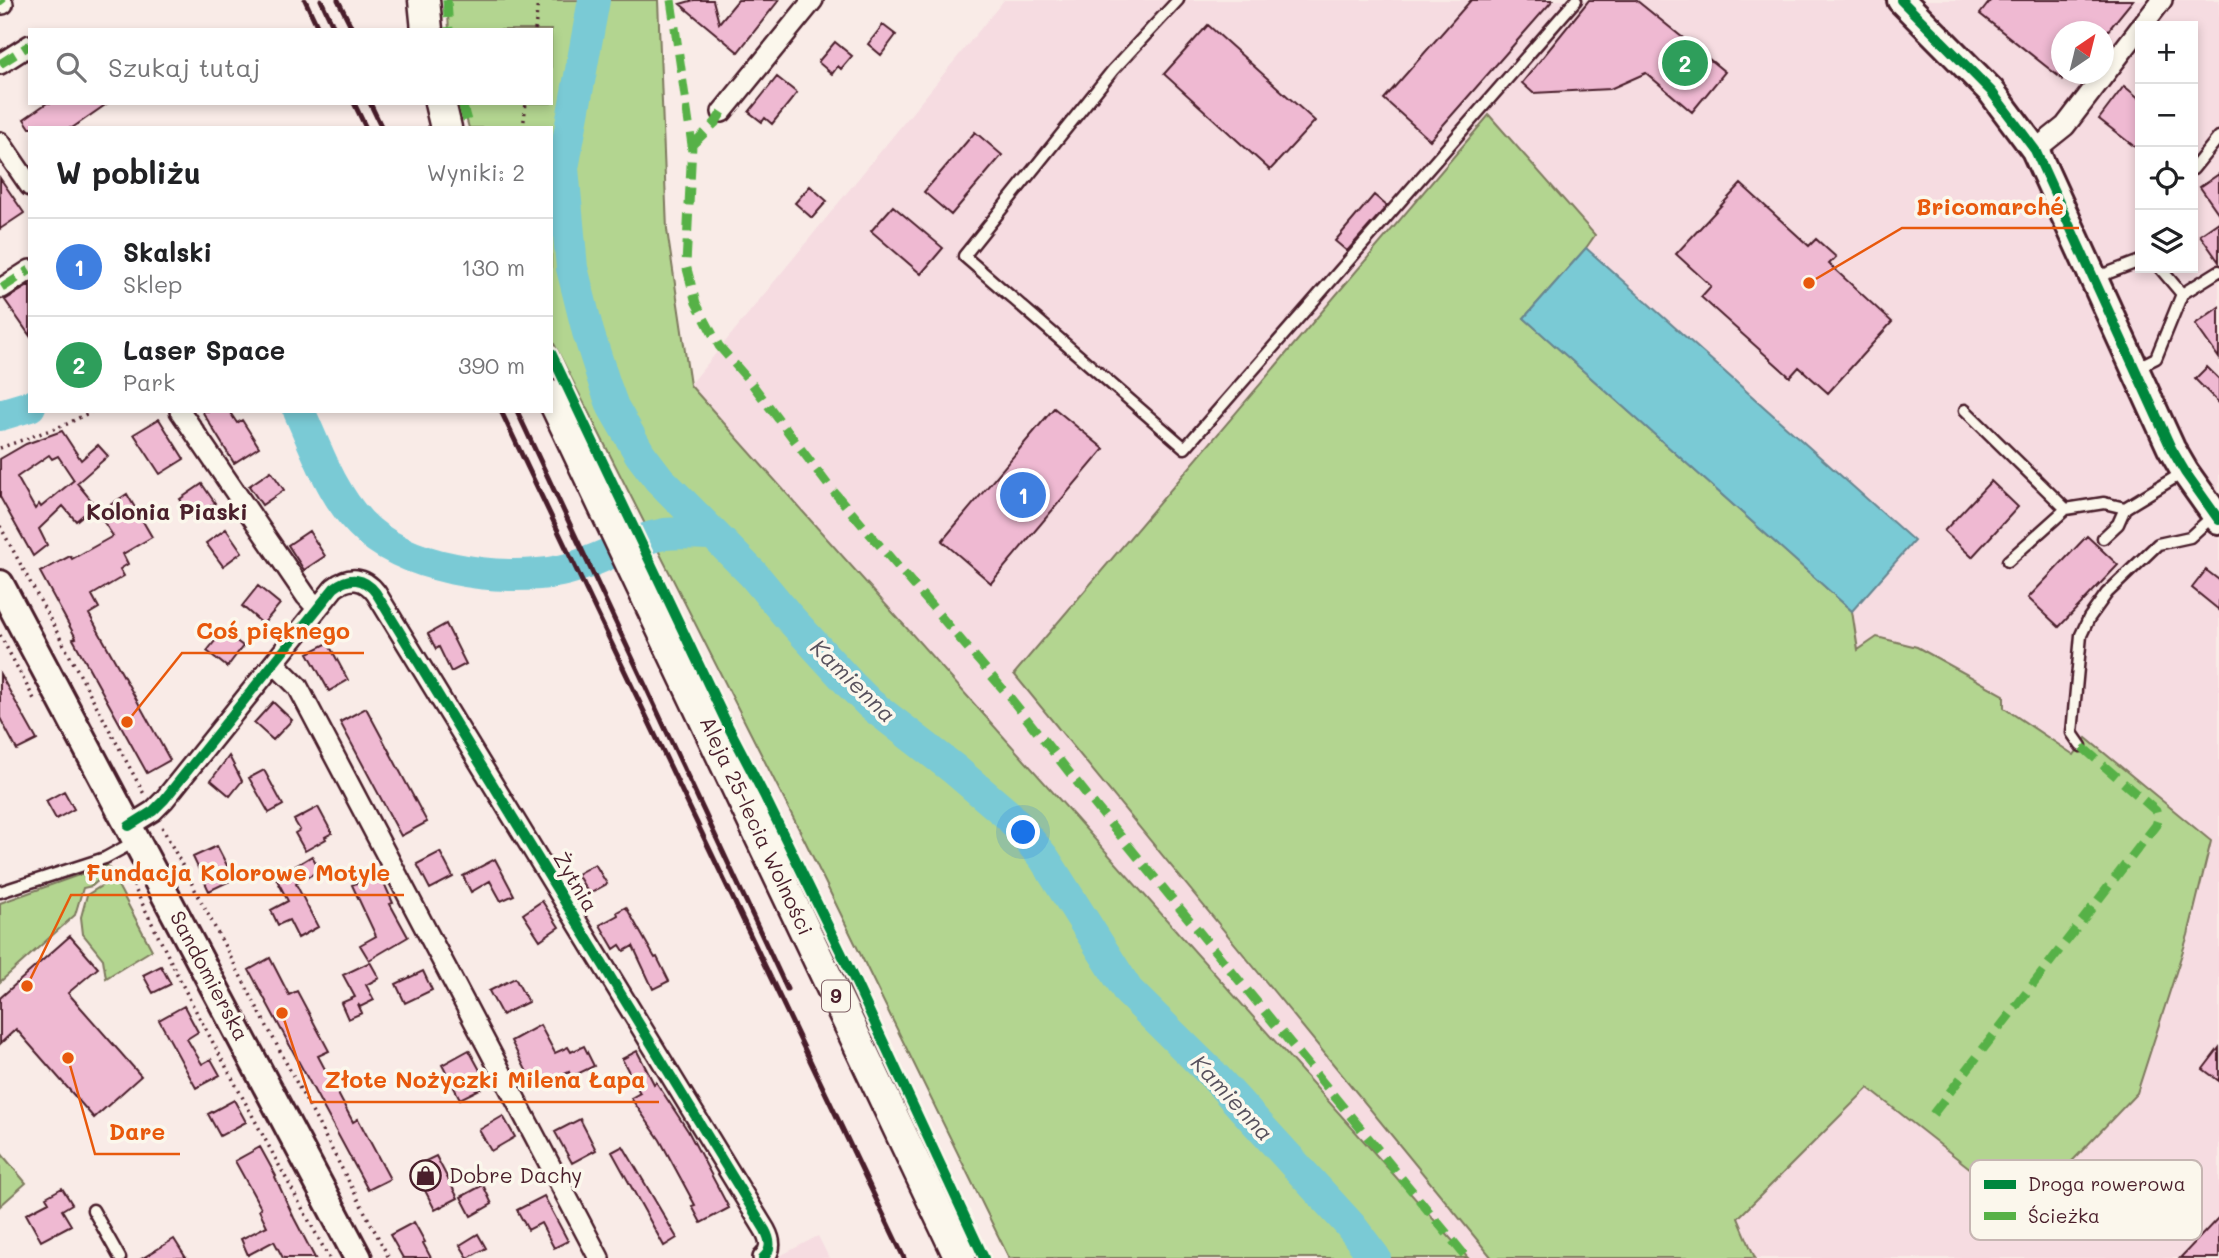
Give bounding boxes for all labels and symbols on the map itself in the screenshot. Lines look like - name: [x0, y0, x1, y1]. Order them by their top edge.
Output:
- north arrow: [2051, 21, 2114, 84]
- pin: 2: [1662, 37, 1708, 89]
- callout: Bricomarché: [1902, 184, 2079, 228]
- text: Bricomarché: [1916, 191, 2064, 221]
- pin: 1: [1000, 469, 1046, 521]
- district label: Kolonia Piaski: [86, 496, 248, 526]
- callout: Coś pięknego: [182, 609, 364, 653]
- text: Coś pięknego: [196, 615, 350, 645]
- water label: Kamienna: [805, 632, 903, 728]
- street label: Aleja 25-lecia Wolności: [695, 712, 820, 939]
- your location: [1006, 815, 1040, 849]
- street label: Żytnia: [548, 846, 605, 916]
- callout: Fundacja Kolorowe Motyle: [71, 851, 404, 895]
- text: Fundacja Kolorowe Motyle: [86, 857, 390, 887]
- street label: Sandomierska: [165, 906, 256, 1045]
- road number: 9: [822, 980, 850, 1012]
- water label: Kamienna: [1185, 1048, 1280, 1147]
- callout: Złote Nożyczki Milena Łapa: [311, 1058, 659, 1102]
- text: Złote Nożyczki Milena Łapa: [325, 1064, 645, 1094]
- callout: Dare: [95, 1110, 180, 1154]
- text: Dare: [109, 1116, 165, 1146]
- shop icon: Dobre Dachy: [409, 1159, 443, 1193]
- legend: [1970, 1160, 2202, 1240]
- place label: Dobre Dachy: [449, 1161, 582, 1188]
- text: Droga rowerowa: [2028, 1171, 2186, 1196]
- text: Ścieżka: [2028, 1203, 2100, 1228]

